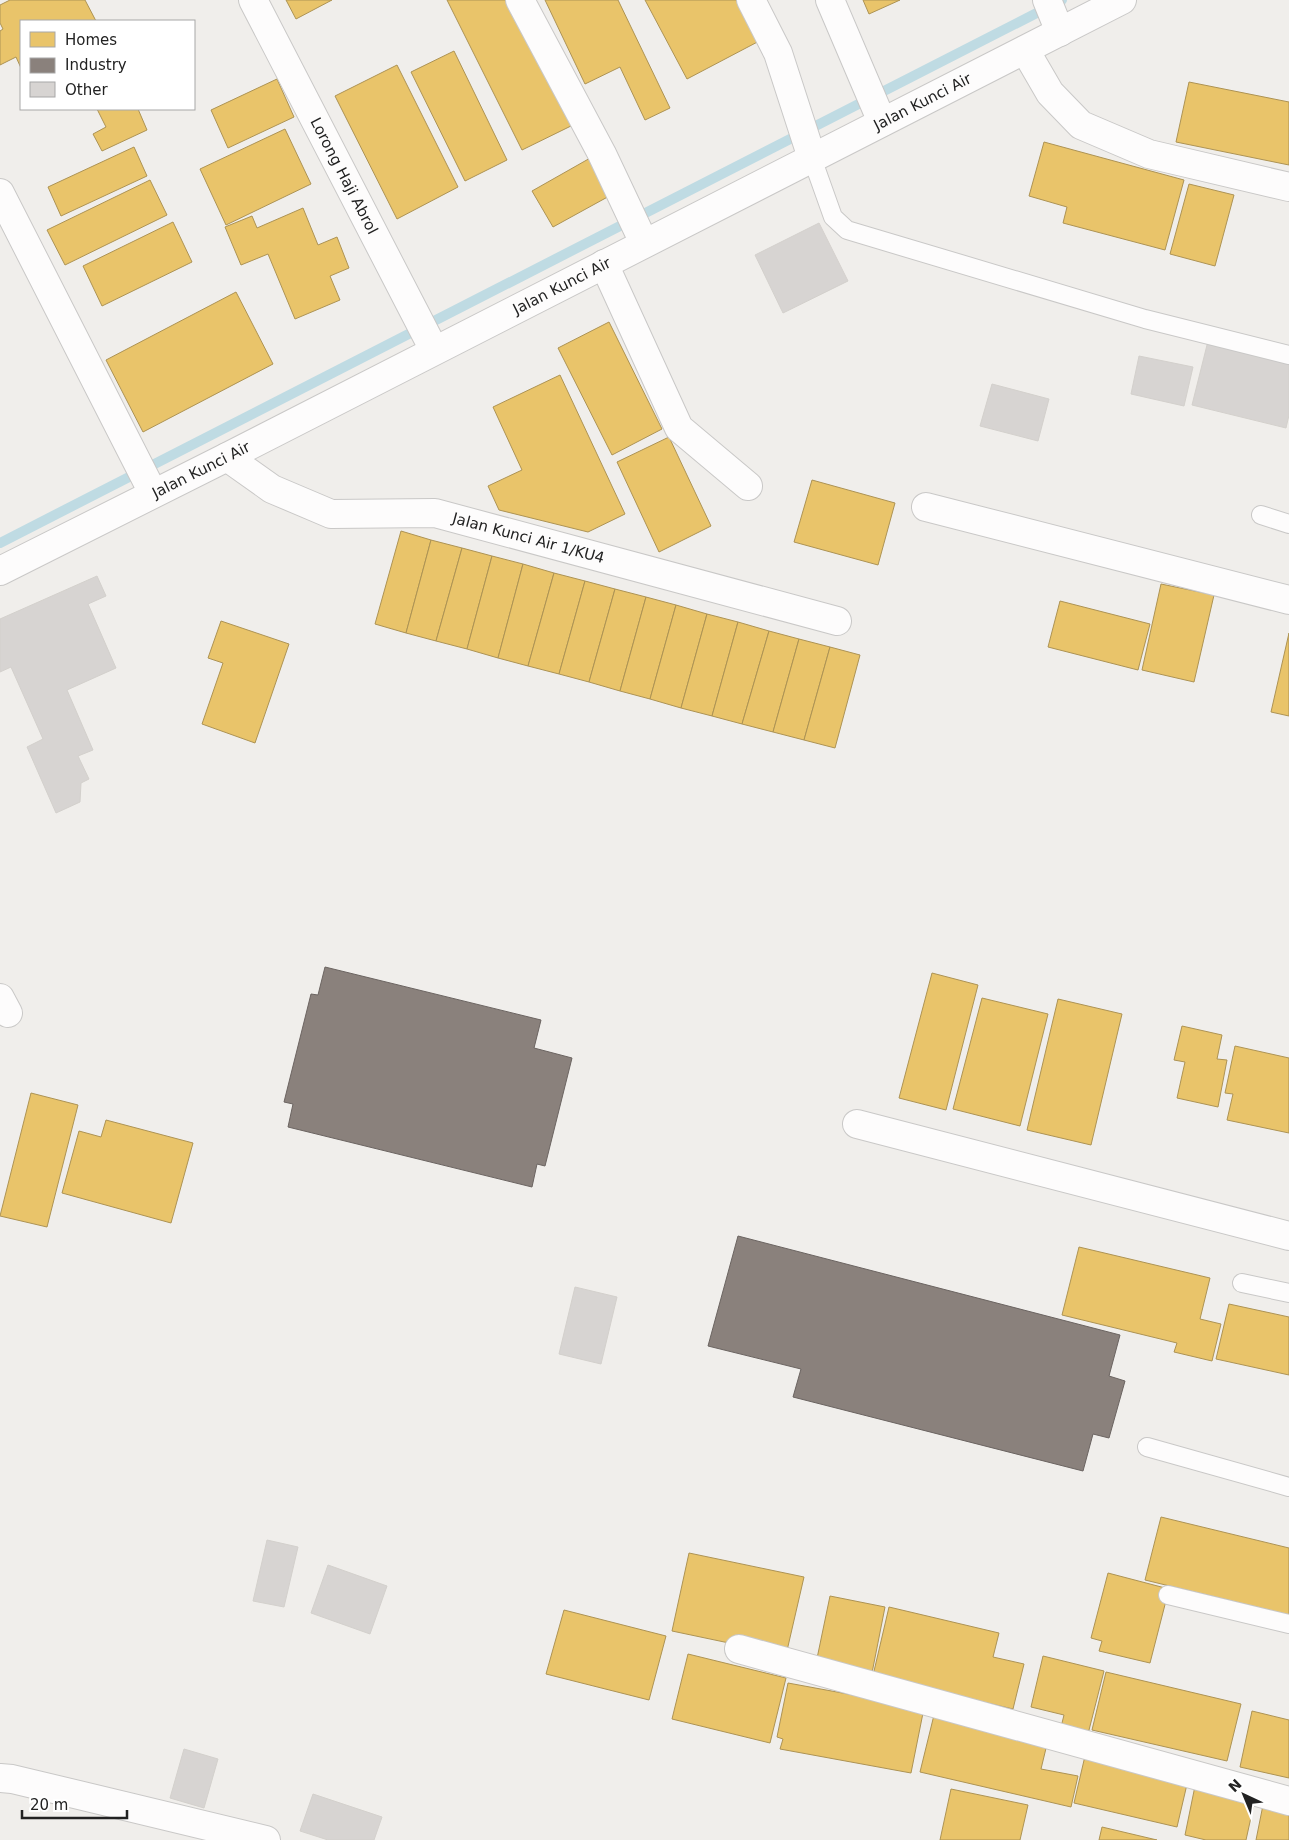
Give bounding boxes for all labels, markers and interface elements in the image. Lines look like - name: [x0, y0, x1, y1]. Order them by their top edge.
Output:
- legend: [20, 20, 195, 110]
- text: Homes: [65, 31, 117, 49]
- text: Industry: [65, 56, 127, 74]
- street label: Jalan Kunci Air: [870, 69, 975, 135]
- text: Other: [65, 81, 108, 99]
- street label: Lorong Haji Abrol: [306, 115, 382, 237]
- street label: Jalan Kunci Air: [509, 253, 614, 319]
- street label: Jalan Kunci Air: [148, 437, 254, 503]
- street label: Jalan Kunci Air 1/KU4: [449, 509, 606, 567]
- north arrow: [1219, 1770, 1269, 1820]
- text: N: [1225, 1776, 1245, 1795]
- scale bar: [22, 1788, 128, 1820]
- text: 20 m: [30, 1796, 68, 1814]

